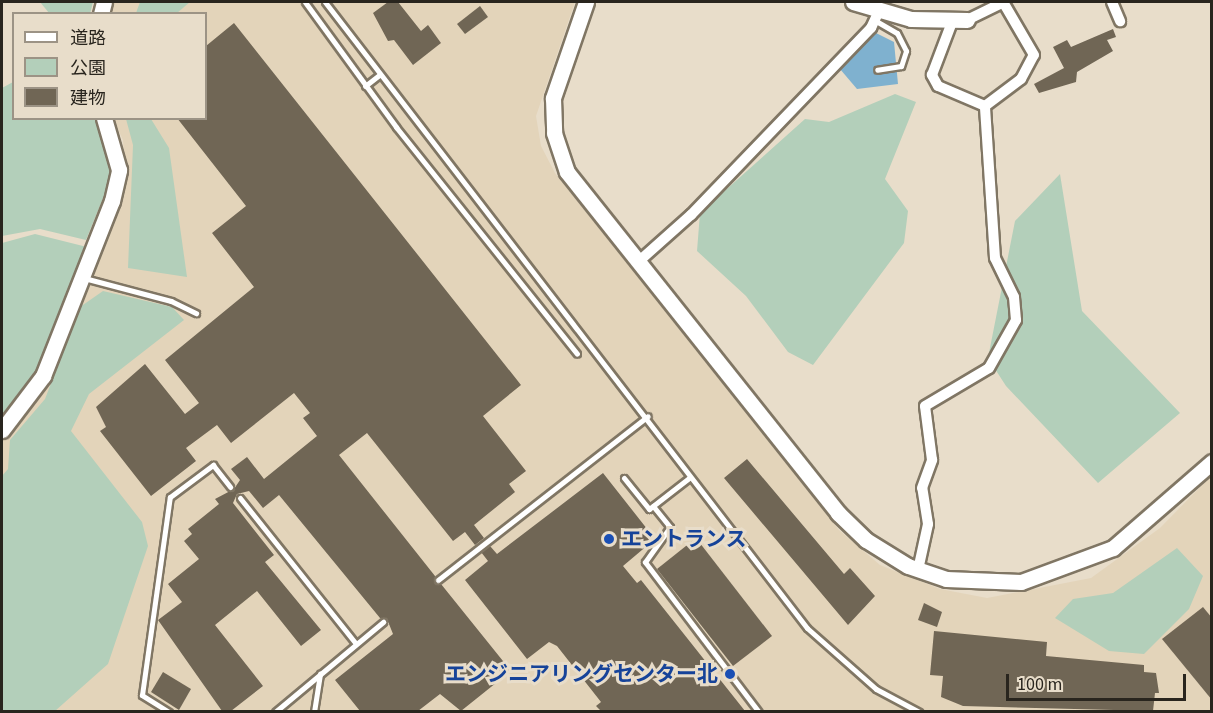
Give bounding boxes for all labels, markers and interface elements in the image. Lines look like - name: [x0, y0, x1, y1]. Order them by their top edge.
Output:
- legend: [12, 12, 207, 120]
- text: 道路: [70, 26, 106, 51]
- text: 公園: [70, 56, 106, 81]
- text: 建物: [70, 86, 106, 111]
- place label: エントランス: [621, 526, 747, 552]
- marker: エントランス: [602, 532, 616, 546]
- place label: エンジニアリングセンター北: [445, 661, 718, 687]
- scale bar: [1009, 662, 1189, 700]
- marker: エンジニアリングセンター北: [723, 667, 737, 681]
- text: 100 m: [1017, 672, 1062, 697]

